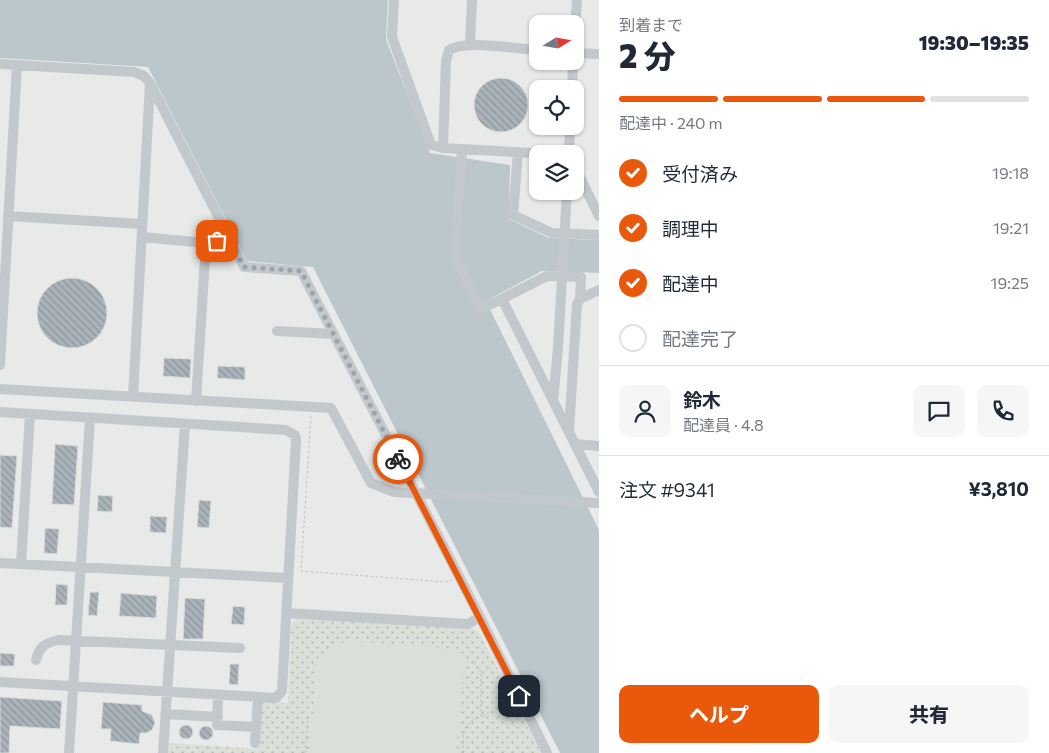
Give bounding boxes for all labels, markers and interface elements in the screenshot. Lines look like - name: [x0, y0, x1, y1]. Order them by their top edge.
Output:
- north arrow: [529, 15, 584, 70]
- map controls: [529, 15, 584, 200]
- text: 到着まで: [619, 15, 683, 34]
- text: 19:30–19:35: [919, 31, 1029, 54]
- text: 2 分: [619, 35, 676, 75]
- button: locate: [529, 80, 584, 135]
- text: 配達中 · 240 m: [619, 113, 723, 132]
- button: layers: [529, 145, 584, 200]
- icon: check: [619, 159, 647, 187]
- text: 受付済み: [662, 162, 738, 185]
- text: 19:18: [992, 163, 1029, 182]
- icon: check: [619, 214, 647, 242]
- text: 調理中: [662, 217, 719, 240]
- text: 19:21: [993, 218, 1029, 237]
- pin: [196, 220, 238, 262]
- icon: bag: [203, 227, 231, 255]
- icon: check: [619, 269, 647, 297]
- text: 配達中: [662, 272, 719, 295]
- text: 19:25: [991, 273, 1029, 292]
- text: 配達完了: [662, 327, 738, 350]
- button: person: [619, 385, 671, 437]
- button: chat: [913, 385, 965, 437]
- button: phone: [977, 385, 1029, 437]
- text: 鈴木: [683, 388, 721, 411]
- text: 配達員 · 4.8: [683, 415, 764, 434]
- courier: [373, 434, 423, 484]
- icon: bike: [384, 445, 412, 473]
- text: ¥3,810: [968, 477, 1029, 500]
- text: 注文 #9341: [619, 478, 715, 501]
- pin: [498, 675, 540, 717]
- icon: home: [505, 682, 533, 710]
- button: ヘルプ: [619, 685, 819, 743]
- button: 共有: [829, 685, 1029, 743]

